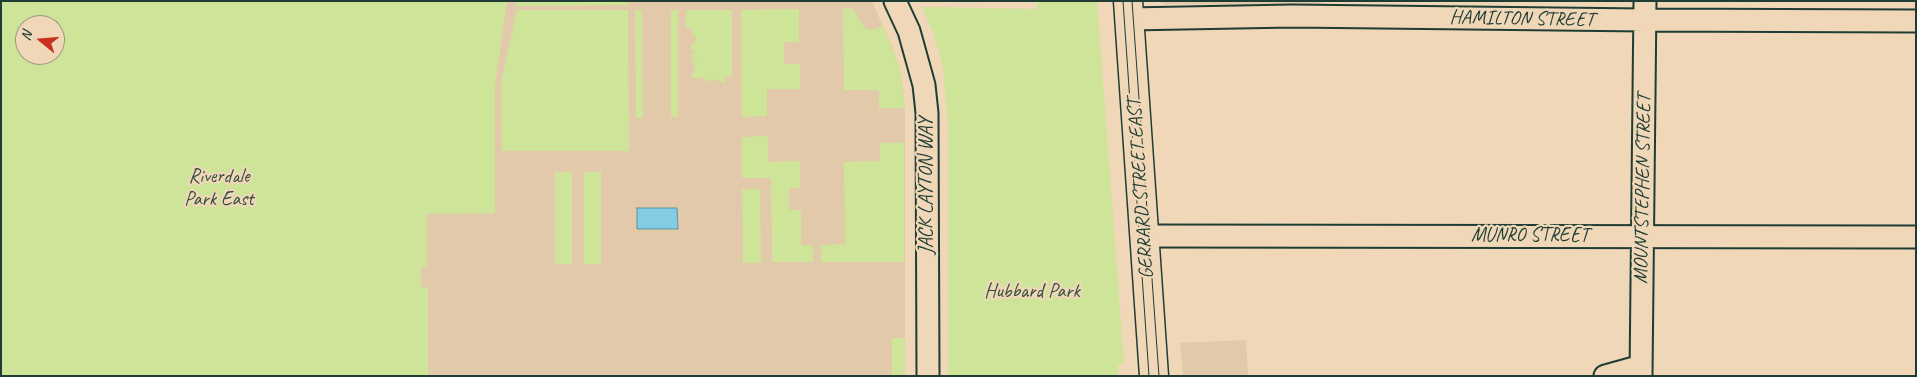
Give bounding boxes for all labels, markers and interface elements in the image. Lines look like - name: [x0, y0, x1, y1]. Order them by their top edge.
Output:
- street label: HAMILTON STREET: [1449, 6, 1595, 32]
- north arrow: [15, 15, 65, 65]
- text: N: [17, 29, 36, 42]
- street label: MOUNTSTEPHEN STREET: [1629, 94, 1657, 284]
- street label: GERRARD STREET EAST: [1123, 98, 1159, 280]
- street label: JACK LAYTON WAY: [915, 118, 939, 254]
- park label: Riverdale Park East: [184, 165, 254, 212]
- street label: MUNRO STREET: [1471, 224, 1589, 248]
- park label: Hubbard Park: [984, 280, 1080, 304]

